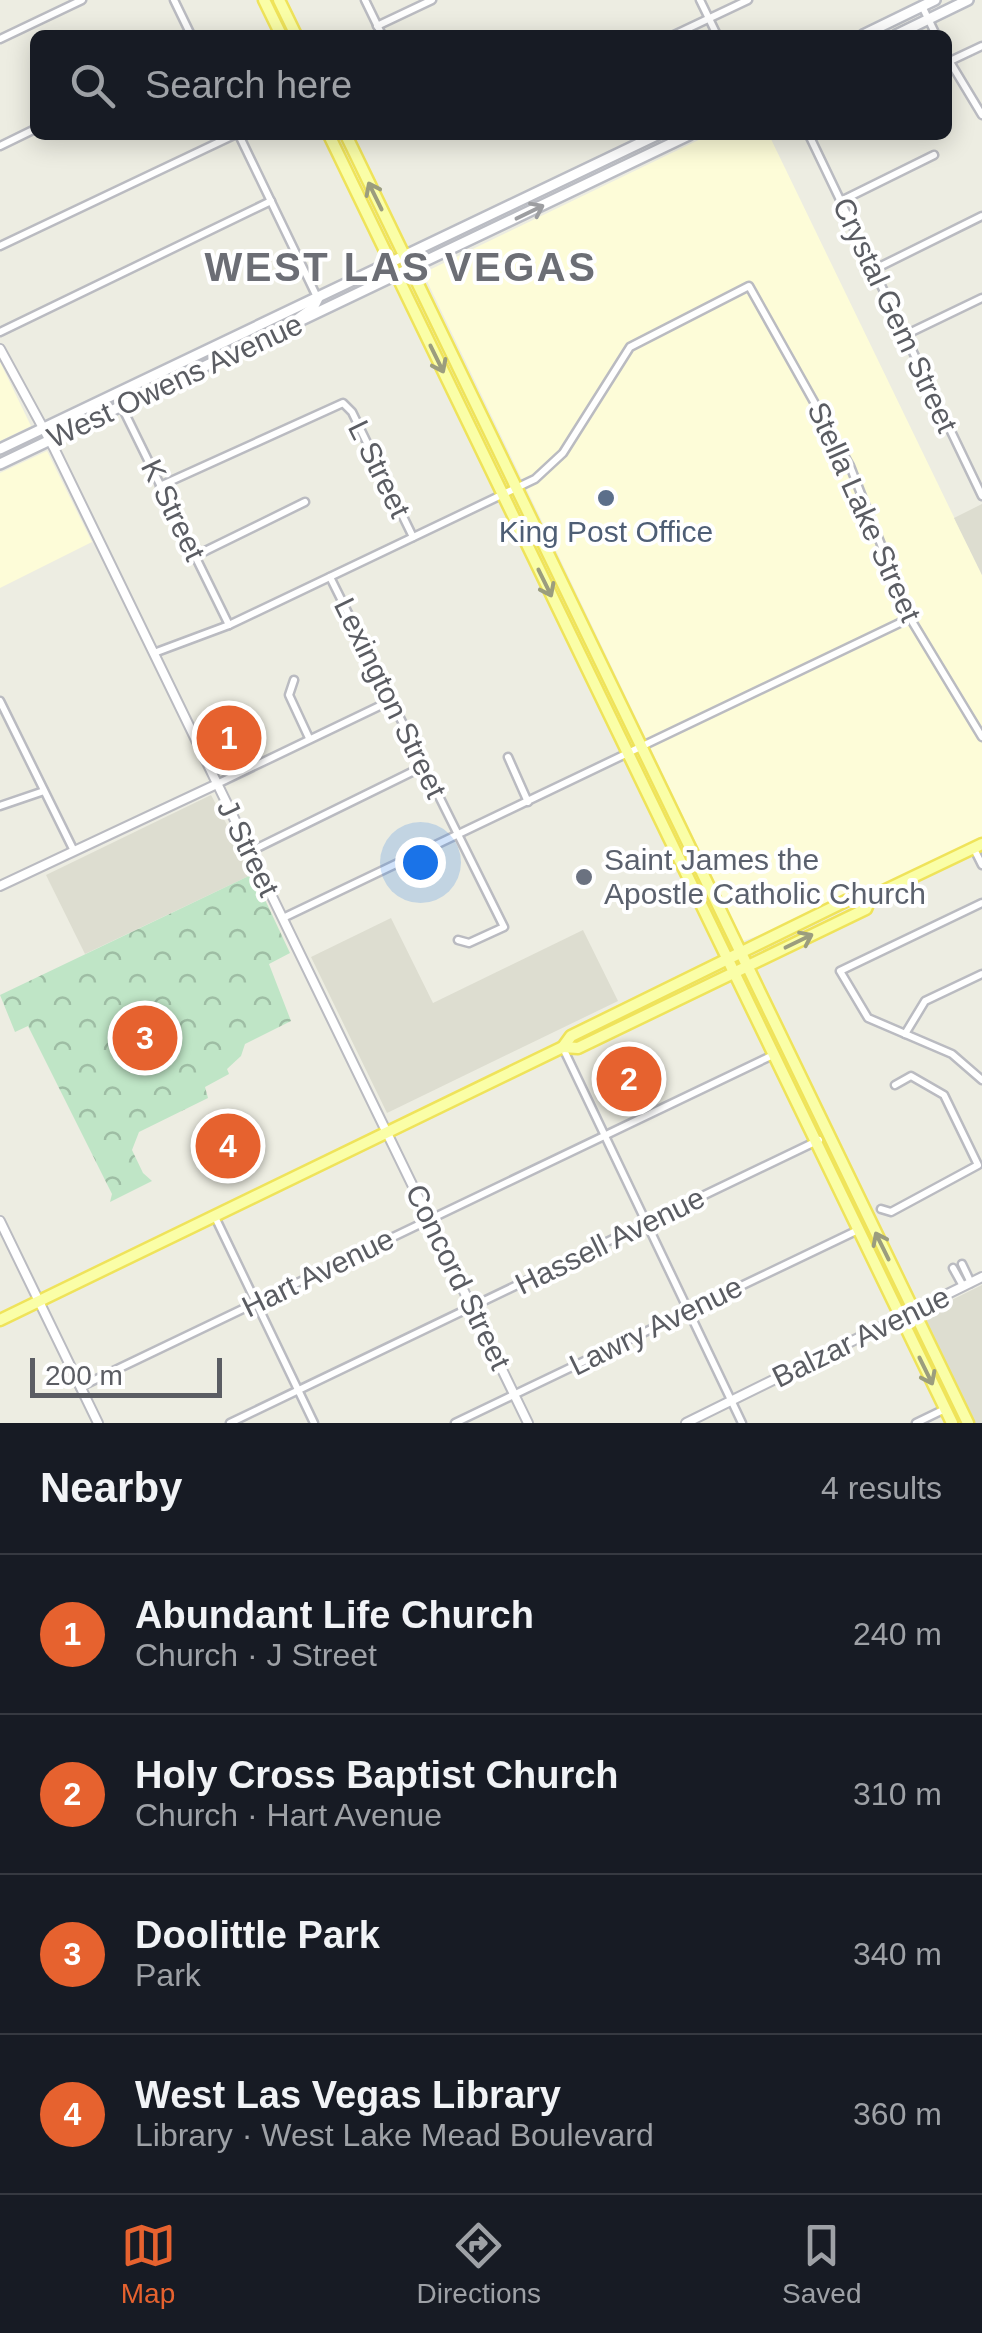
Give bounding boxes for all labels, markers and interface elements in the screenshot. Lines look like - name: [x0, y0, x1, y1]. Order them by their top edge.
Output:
- search box: [30, 30, 952, 140]
- icon: search: [65, 58, 120, 113]
- text: Search here: [145, 64, 352, 106]
- one-way arrow: [365, 182, 384, 212]
- street label: Crystal Gem Street: [827, 192, 965, 438]
- one-way arrow: [514, 201, 544, 220]
- district label: WEST LAS VEGAS: [205, 245, 597, 289]
- street label: West Owens Avenue: [42, 307, 307, 454]
- one-way arrow: [429, 343, 448, 373]
- street label: Stella Lake Street: [801, 397, 928, 627]
- street label: L Street: [342, 415, 417, 523]
- street label: K Street: [135, 454, 212, 566]
- marker: King Post Office: [595, 487, 617, 509]
- place label: King Post Office: [499, 515, 713, 548]
- one-way arrow: [536, 567, 555, 597]
- street label: Lexington Street: [328, 592, 453, 804]
- pin: 1: [196, 700, 262, 776]
- street label: J Street: [211, 794, 286, 902]
- your location: [395, 837, 446, 888]
- place label: Saint James the Apostle Catholic Church: [604, 843, 926, 910]
- marker: Saint James the Apostle Catholic Church: [573, 866, 595, 888]
- one-way arrow: [784, 931, 813, 950]
- pin: 3: [112, 1000, 178, 1076]
- pin: 2: [596, 1042, 662, 1116]
- pin: 4: [196, 1108, 260, 1184]
- street label: Concord Street: [399, 1179, 518, 1375]
- street label: Hassell Avenue: [510, 1181, 710, 1301]
- street label: Hart Avenue: [237, 1222, 399, 1323]
- one-way arrow: [871, 1232, 890, 1262]
- street label: Lawry Avenue: [564, 1270, 747, 1382]
- street label: Balzar Avenue: [767, 1279, 955, 1394]
- scale bar: [30, 1353, 222, 1398]
- one-way arrow: [918, 1355, 937, 1385]
- text: 200 m: [45, 1360, 123, 1391]
- text: Nearby: [40, 1464, 182, 1511]
- text: 4 results: [821, 1470, 942, 1506]
- text: Abundant Life Church: [135, 1594, 534, 1636]
- text: 1: [64, 1616, 81, 1652]
- text: 240 m: [853, 1616, 942, 1652]
- text: Church · J Street: [135, 1637, 377, 1673]
- text: Holy Cross Baptist Church: [135, 1754, 619, 1796]
- text: 2: [64, 1776, 81, 1812]
- text: 310 m: [853, 1776, 942, 1812]
- text: Church · Hart Avenue: [135, 1797, 442, 1833]
- text: Doolittle Park: [135, 1914, 380, 1956]
- text: 3: [64, 1936, 81, 1972]
- text: 340 m: [853, 1936, 942, 1972]
- text: Park: [135, 1957, 201, 1993]
- text: West Las Vegas Library: [135, 2074, 561, 2116]
- text: 4: [64, 2096, 81, 2132]
- text: 360 m: [853, 2096, 942, 2132]
- text: Library · West Lake Mead Boulevard: [135, 2117, 654, 2153]
- tab: Map: [121, 2218, 176, 2310]
- tab: Directions: [417, 2218, 541, 2310]
- tab: Saved: [782, 2218, 861, 2310]

